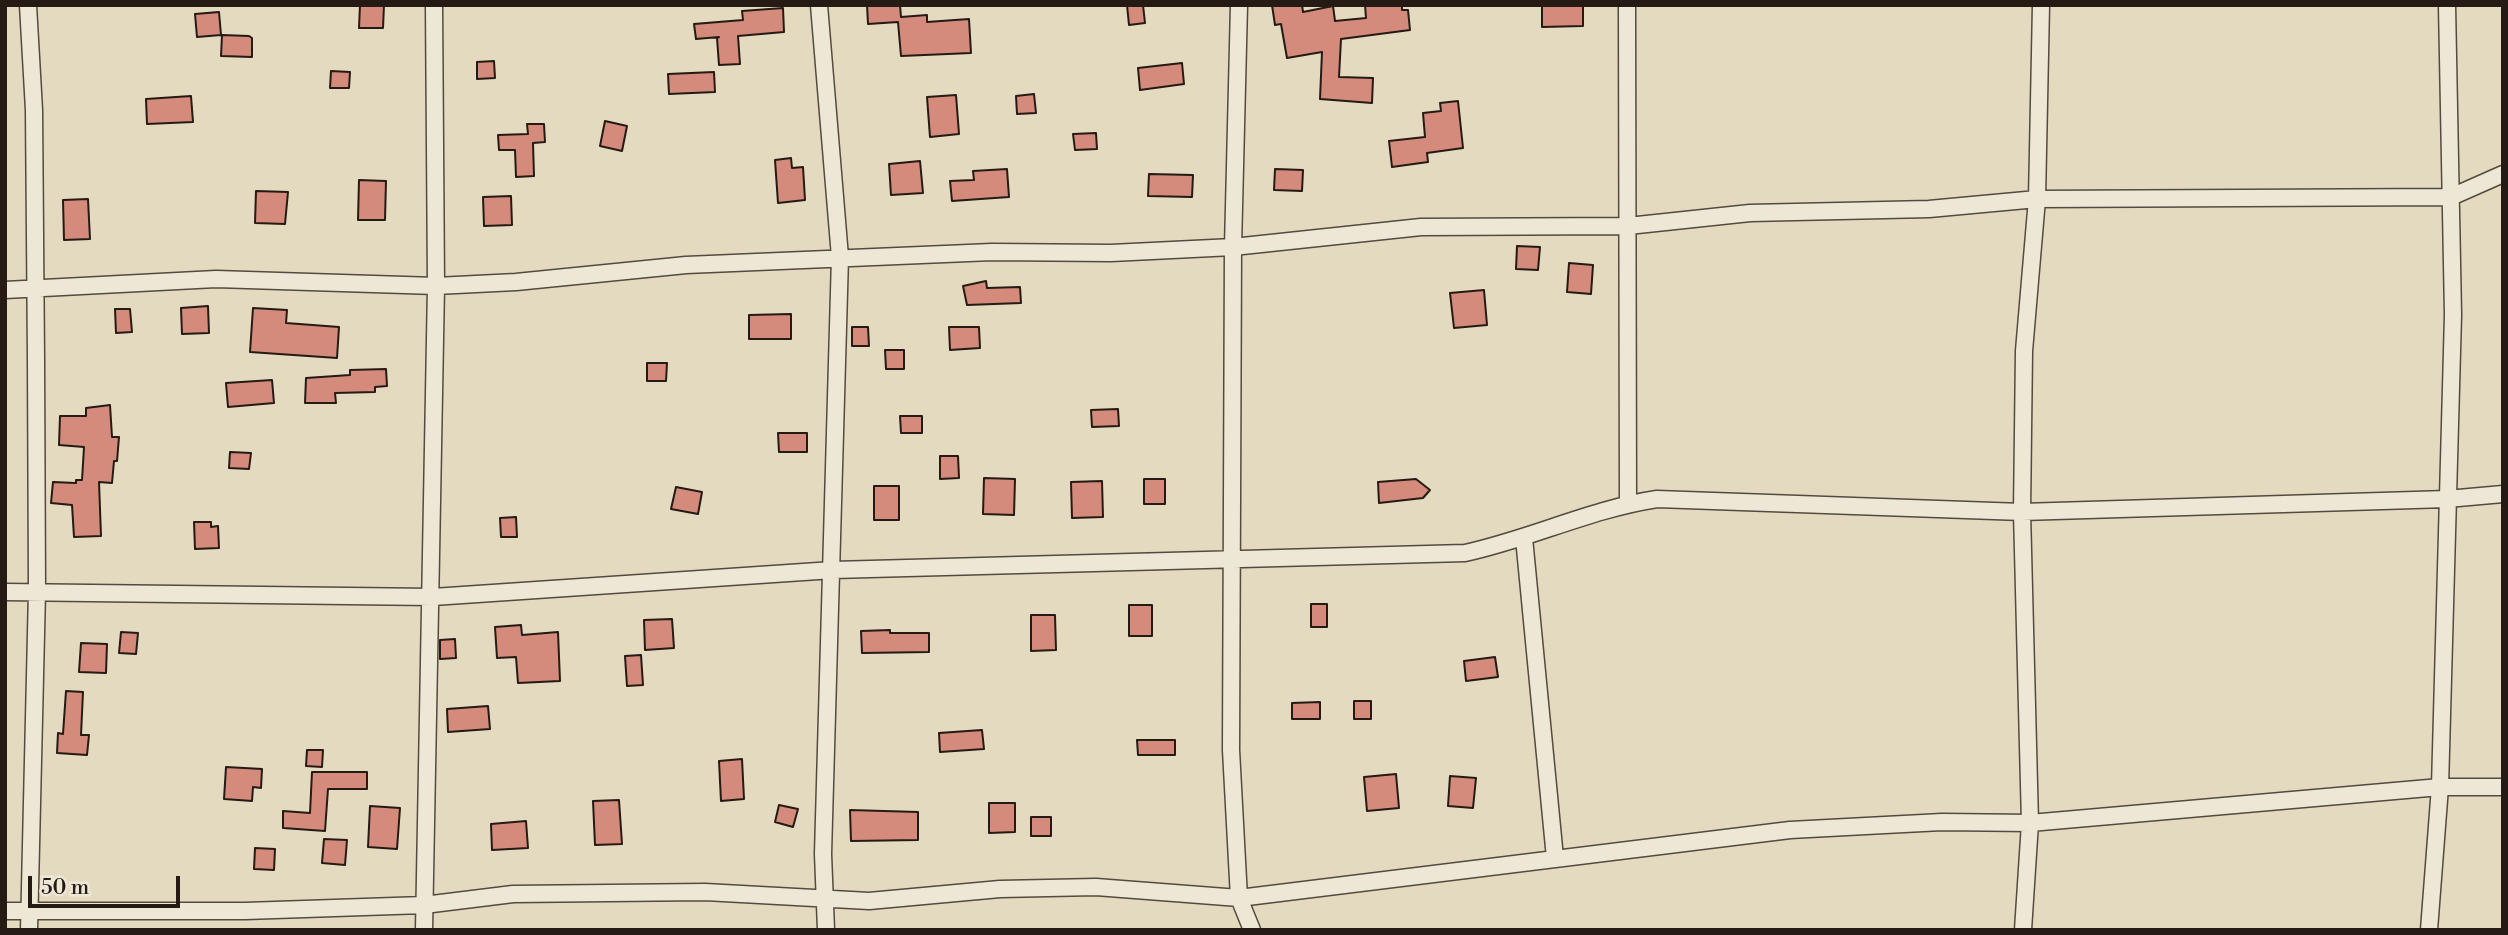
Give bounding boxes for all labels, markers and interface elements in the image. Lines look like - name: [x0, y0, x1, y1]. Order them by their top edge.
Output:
- scale bar: [32, 862, 184, 906]
- text: 50 m: [41, 875, 89, 901]

